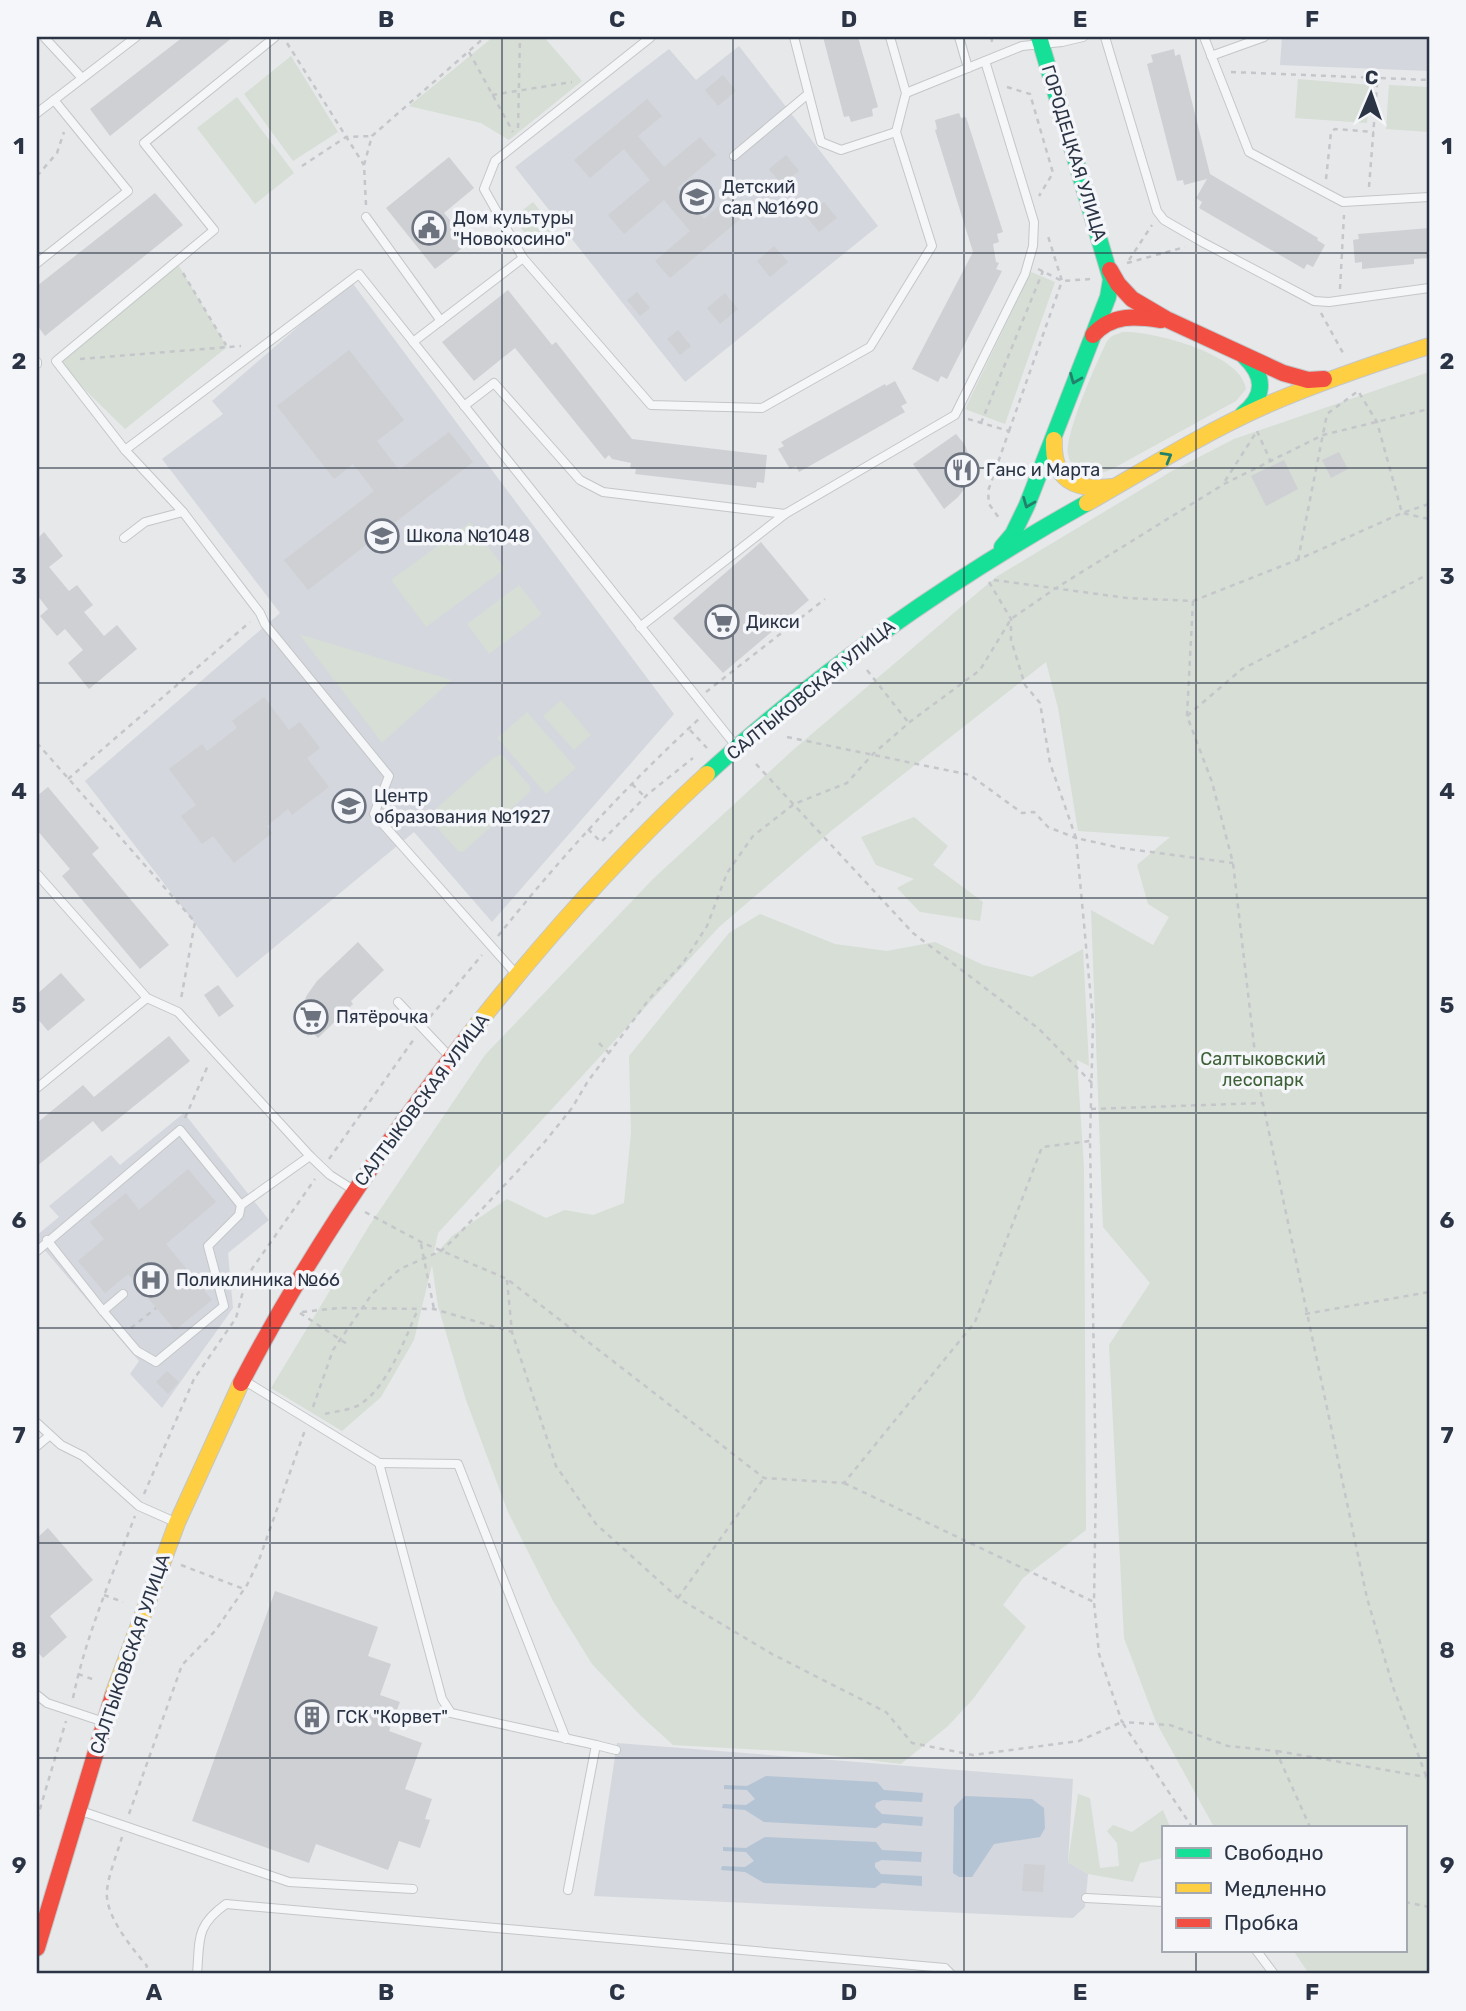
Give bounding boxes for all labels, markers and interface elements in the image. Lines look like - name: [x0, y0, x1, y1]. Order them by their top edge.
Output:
- text: A: [146, 5, 163, 33]
- text: B: [378, 5, 394, 33]
- text: C: [609, 5, 625, 33]
- text: D: [841, 5, 857, 33]
- text: E: [1073, 5, 1087, 33]
- text: F: [1305, 5, 1319, 33]
- north arrow: [1336, 60, 1406, 130]
- street label: ГОРОДЕЦКАЯ УЛИЦА: [1037, 62, 1111, 244]
- text: С: [1365, 66, 1379, 89]
- text: 1: [13, 132, 25, 160]
- text: 1: [1441, 132, 1453, 160]
- place label: Детский сад №1690: [722, 176, 819, 219]
- school or university icon: Детский сад №1690: [678, 178, 716, 216]
- place label: Дом культуры "Новокосино": [453, 207, 574, 250]
- public building icon: Дом культуры "Новокосино": [410, 209, 448, 247]
- text: 2: [12, 347, 26, 375]
- text: 2: [1440, 347, 1454, 375]
- one-way arrow: [1070, 372, 1084, 384]
- restaurant icon: Ганс и Марта: [943, 451, 981, 489]
- one-way arrow: [1160, 452, 1173, 465]
- place label: Ганс и Марта: [986, 459, 1100, 481]
- one-way arrow: [1022, 497, 1036, 509]
- school or university icon: Школа №1048: [363, 517, 401, 555]
- place label: Школа №1048: [406, 525, 530, 547]
- text: 3: [11, 562, 27, 590]
- text: 3: [1439, 562, 1455, 590]
- supermarket icon: Дикси: [703, 603, 741, 641]
- place label: Дикси: [746, 611, 800, 633]
- street label: САЛТЫКОВСКАЯ УЛИЦА: [722, 615, 900, 765]
- text: 4: [11, 777, 27, 805]
- text: 4: [1439, 777, 1455, 805]
- place label: Центр образования №1927: [374, 785, 550, 828]
- school or university icon: Центр образования №1927: [330, 787, 368, 825]
- text: 5: [12, 991, 27, 1019]
- text: 5: [1440, 991, 1455, 1019]
- supermarket icon: Пятёрочка: [292, 998, 330, 1036]
- place label: Пятёрочка: [336, 1006, 429, 1028]
- street label: САЛТЫКОВСКАЯ УЛИЦА: [350, 1009, 494, 1191]
- park label: Салтыковский лесопарк: [1200, 1048, 1326, 1091]
- text: 6: [12, 1206, 27, 1234]
- text: 6: [1440, 1206, 1455, 1234]
- hospital icon: Поликлиника №66: [132, 1261, 170, 1299]
- place label: Поликлиника №66: [176, 1269, 340, 1291]
- text: 7: [12, 1421, 26, 1449]
- text: 7: [1440, 1421, 1454, 1449]
- street label: САЛТЫКОВСКАЯ УЛИЦА: [85, 1551, 175, 1757]
- text: 8: [11, 1636, 27, 1664]
- text: 8: [1439, 1636, 1455, 1664]
- building icon: ГСК "Корвет": [293, 1698, 331, 1736]
- place label: ГСК "Корвет": [336, 1706, 448, 1728]
- legend: [1162, 1826, 1406, 1952]
- text: Свободно: [1224, 1840, 1324, 1865]
- text: 9: [12, 1851, 26, 1879]
- text: 9: [1440, 1851, 1454, 1879]
- text: Медленно: [1224, 1876, 1327, 1901]
- text: Пробка: [1224, 1910, 1299, 1935]
- text: A: [146, 1978, 163, 2006]
- text: B: [378, 1978, 394, 2006]
- text: C: [609, 1978, 625, 2006]
- text: D: [841, 1978, 857, 2006]
- text: E: [1073, 1978, 1087, 2006]
- text: F: [1305, 1978, 1319, 2006]

